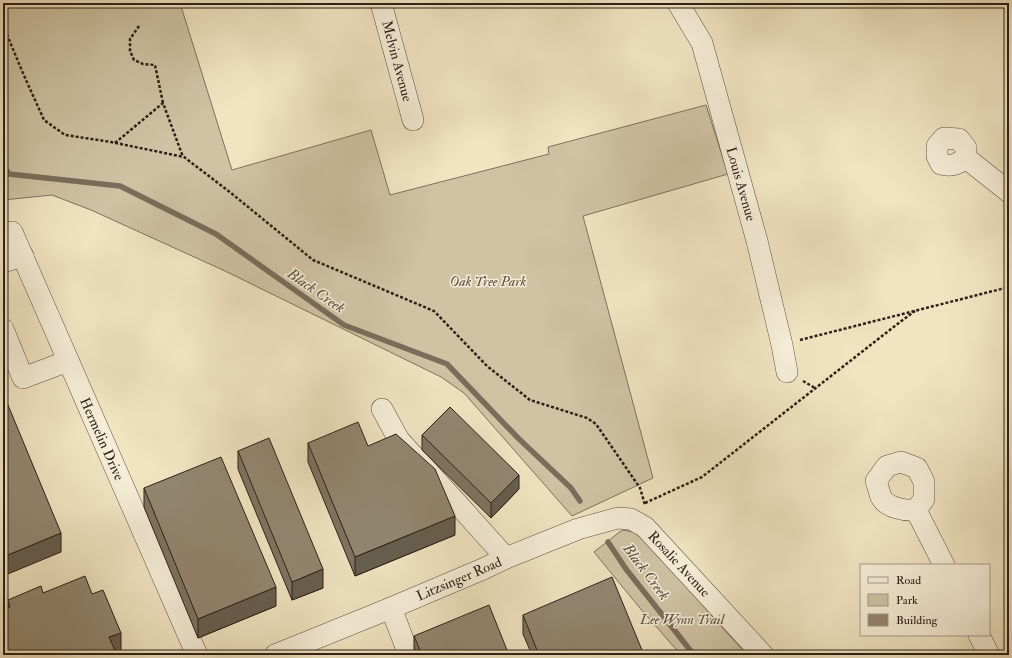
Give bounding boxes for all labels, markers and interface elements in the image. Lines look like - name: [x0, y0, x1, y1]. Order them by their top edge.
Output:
- street label: Melvin Avenue: [378, 19, 416, 104]
- street label: Louis Avenue: [722, 145, 760, 223]
- water label: Black Creek: [283, 264, 349, 318]
- park label: Oak Tree Park: [450, 273, 526, 290]
- street label: Hermelin Drive: [76, 395, 128, 483]
- street label: Rosalie Avenue: [644, 528, 714, 601]
- water label: Black Creek: [618, 539, 674, 604]
- street label: Litzsinger Road: [414, 553, 504, 605]
- legend: [860, 564, 990, 636]
- text: Road: [896, 573, 921, 588]
- text: Park: [896, 593, 918, 608]
- park label: Lee Wynn Trail: [639, 611, 726, 628]
- text: Building: [896, 613, 939, 628]

